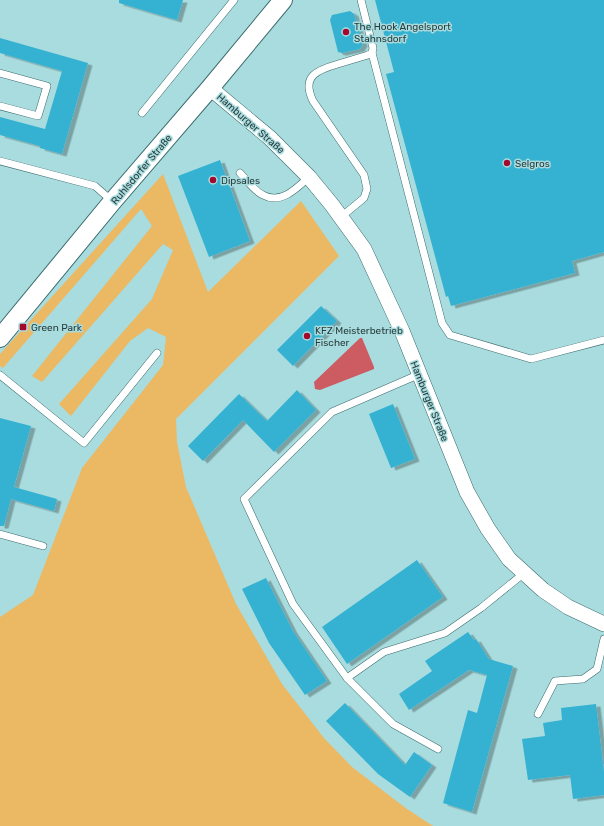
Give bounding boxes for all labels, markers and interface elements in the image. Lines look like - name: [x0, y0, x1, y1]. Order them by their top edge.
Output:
- place label: The Hook Angelsport Stahnsdorf: [354, 21, 451, 45]
- marker: The Hook Angelsport Stahnsdorf: [341, 27, 351, 37]
- street label: Hamburger Straße: [214, 91, 287, 157]
- street label: Ruhlsdorfer Straße: [109, 132, 175, 207]
- marker: Selgros: [502, 158, 512, 168]
- place label: Selgros: [515, 158, 550, 170]
- marker: Dipsales: [208, 175, 218, 185]
- place label: Dipsales: [221, 175, 260, 187]
- marker: Green Park: [18, 322, 28, 332]
- place label: Green Park: [31, 322, 83, 334]
- place label: KFZ Meisterbetrieb Fischer: [315, 325, 403, 349]
- marker: KFZ Meisterbetrieb Fischer: [302, 331, 312, 341]
- street label: Hamburger Straße: [407, 359, 451, 444]

